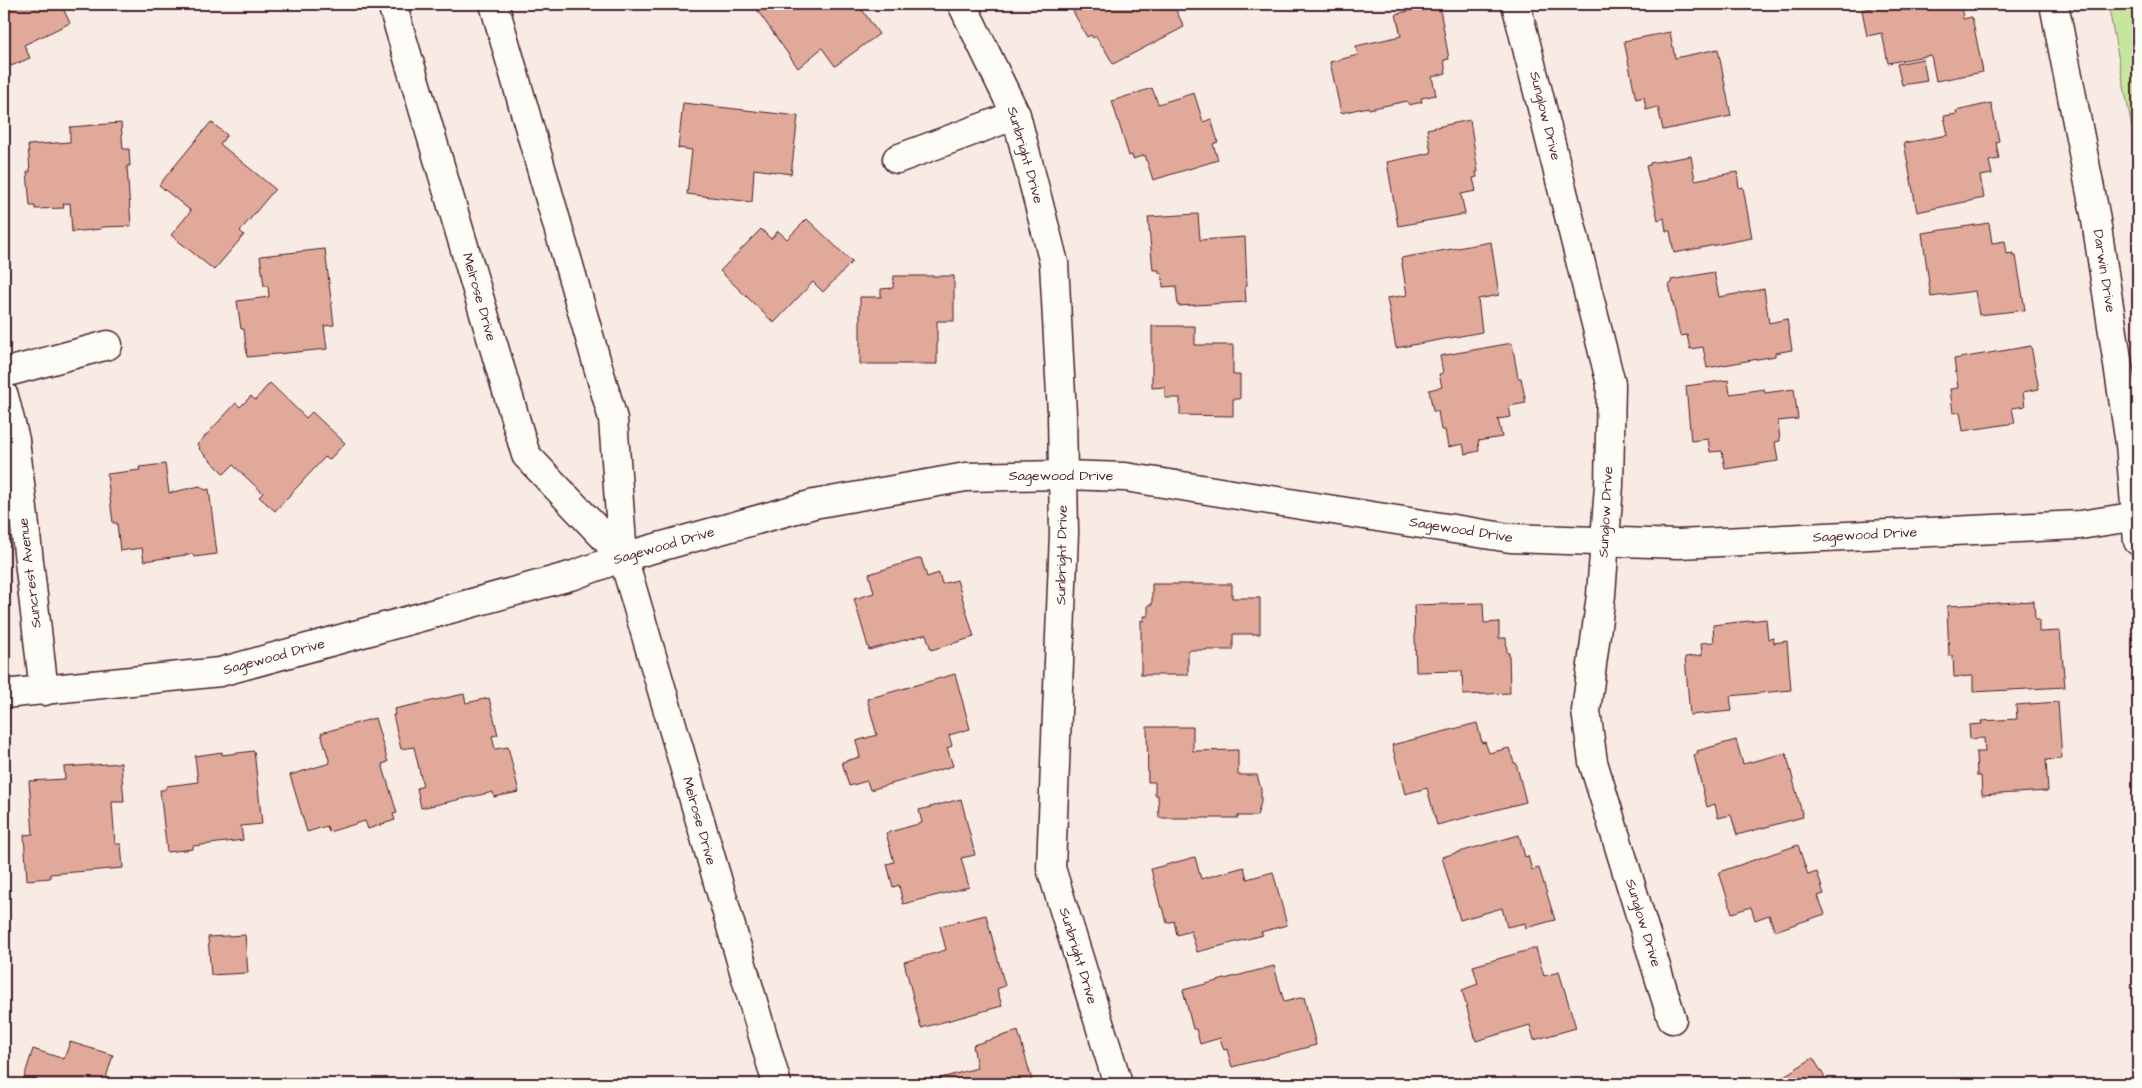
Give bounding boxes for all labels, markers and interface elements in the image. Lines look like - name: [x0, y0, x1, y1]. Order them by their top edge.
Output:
- street label: Sunglow Drive: [1524, 69, 1566, 163]
- street label: Sunbright Drive: [1002, 104, 1049, 206]
- street label: Darwin Drive: [2088, 228, 2120, 314]
- street label: Melrose Drive: [457, 251, 501, 344]
- street label: Sagewood Drive: [1009, 466, 1114, 486]
- street label: Sunglow Drive: [1594, 466, 1618, 558]
- street label: Sunbright Drive: [1051, 504, 1073, 605]
- street label: Sagewood Drive: [1408, 512, 1515, 548]
- street label: Suncrest Avenue: [13, 516, 47, 629]
- street label: Sagewood Drive: [611, 522, 717, 570]
- street label: Sagewood Drive: [1812, 522, 1918, 548]
- street label: Sagewood Drive: [221, 634, 327, 680]
- street label: Melrose Drive: [677, 775, 721, 868]
- street label: Sunglow Drive: [1620, 877, 1666, 970]
- street label: Sunbright Drive: [1054, 905, 1102, 1007]

